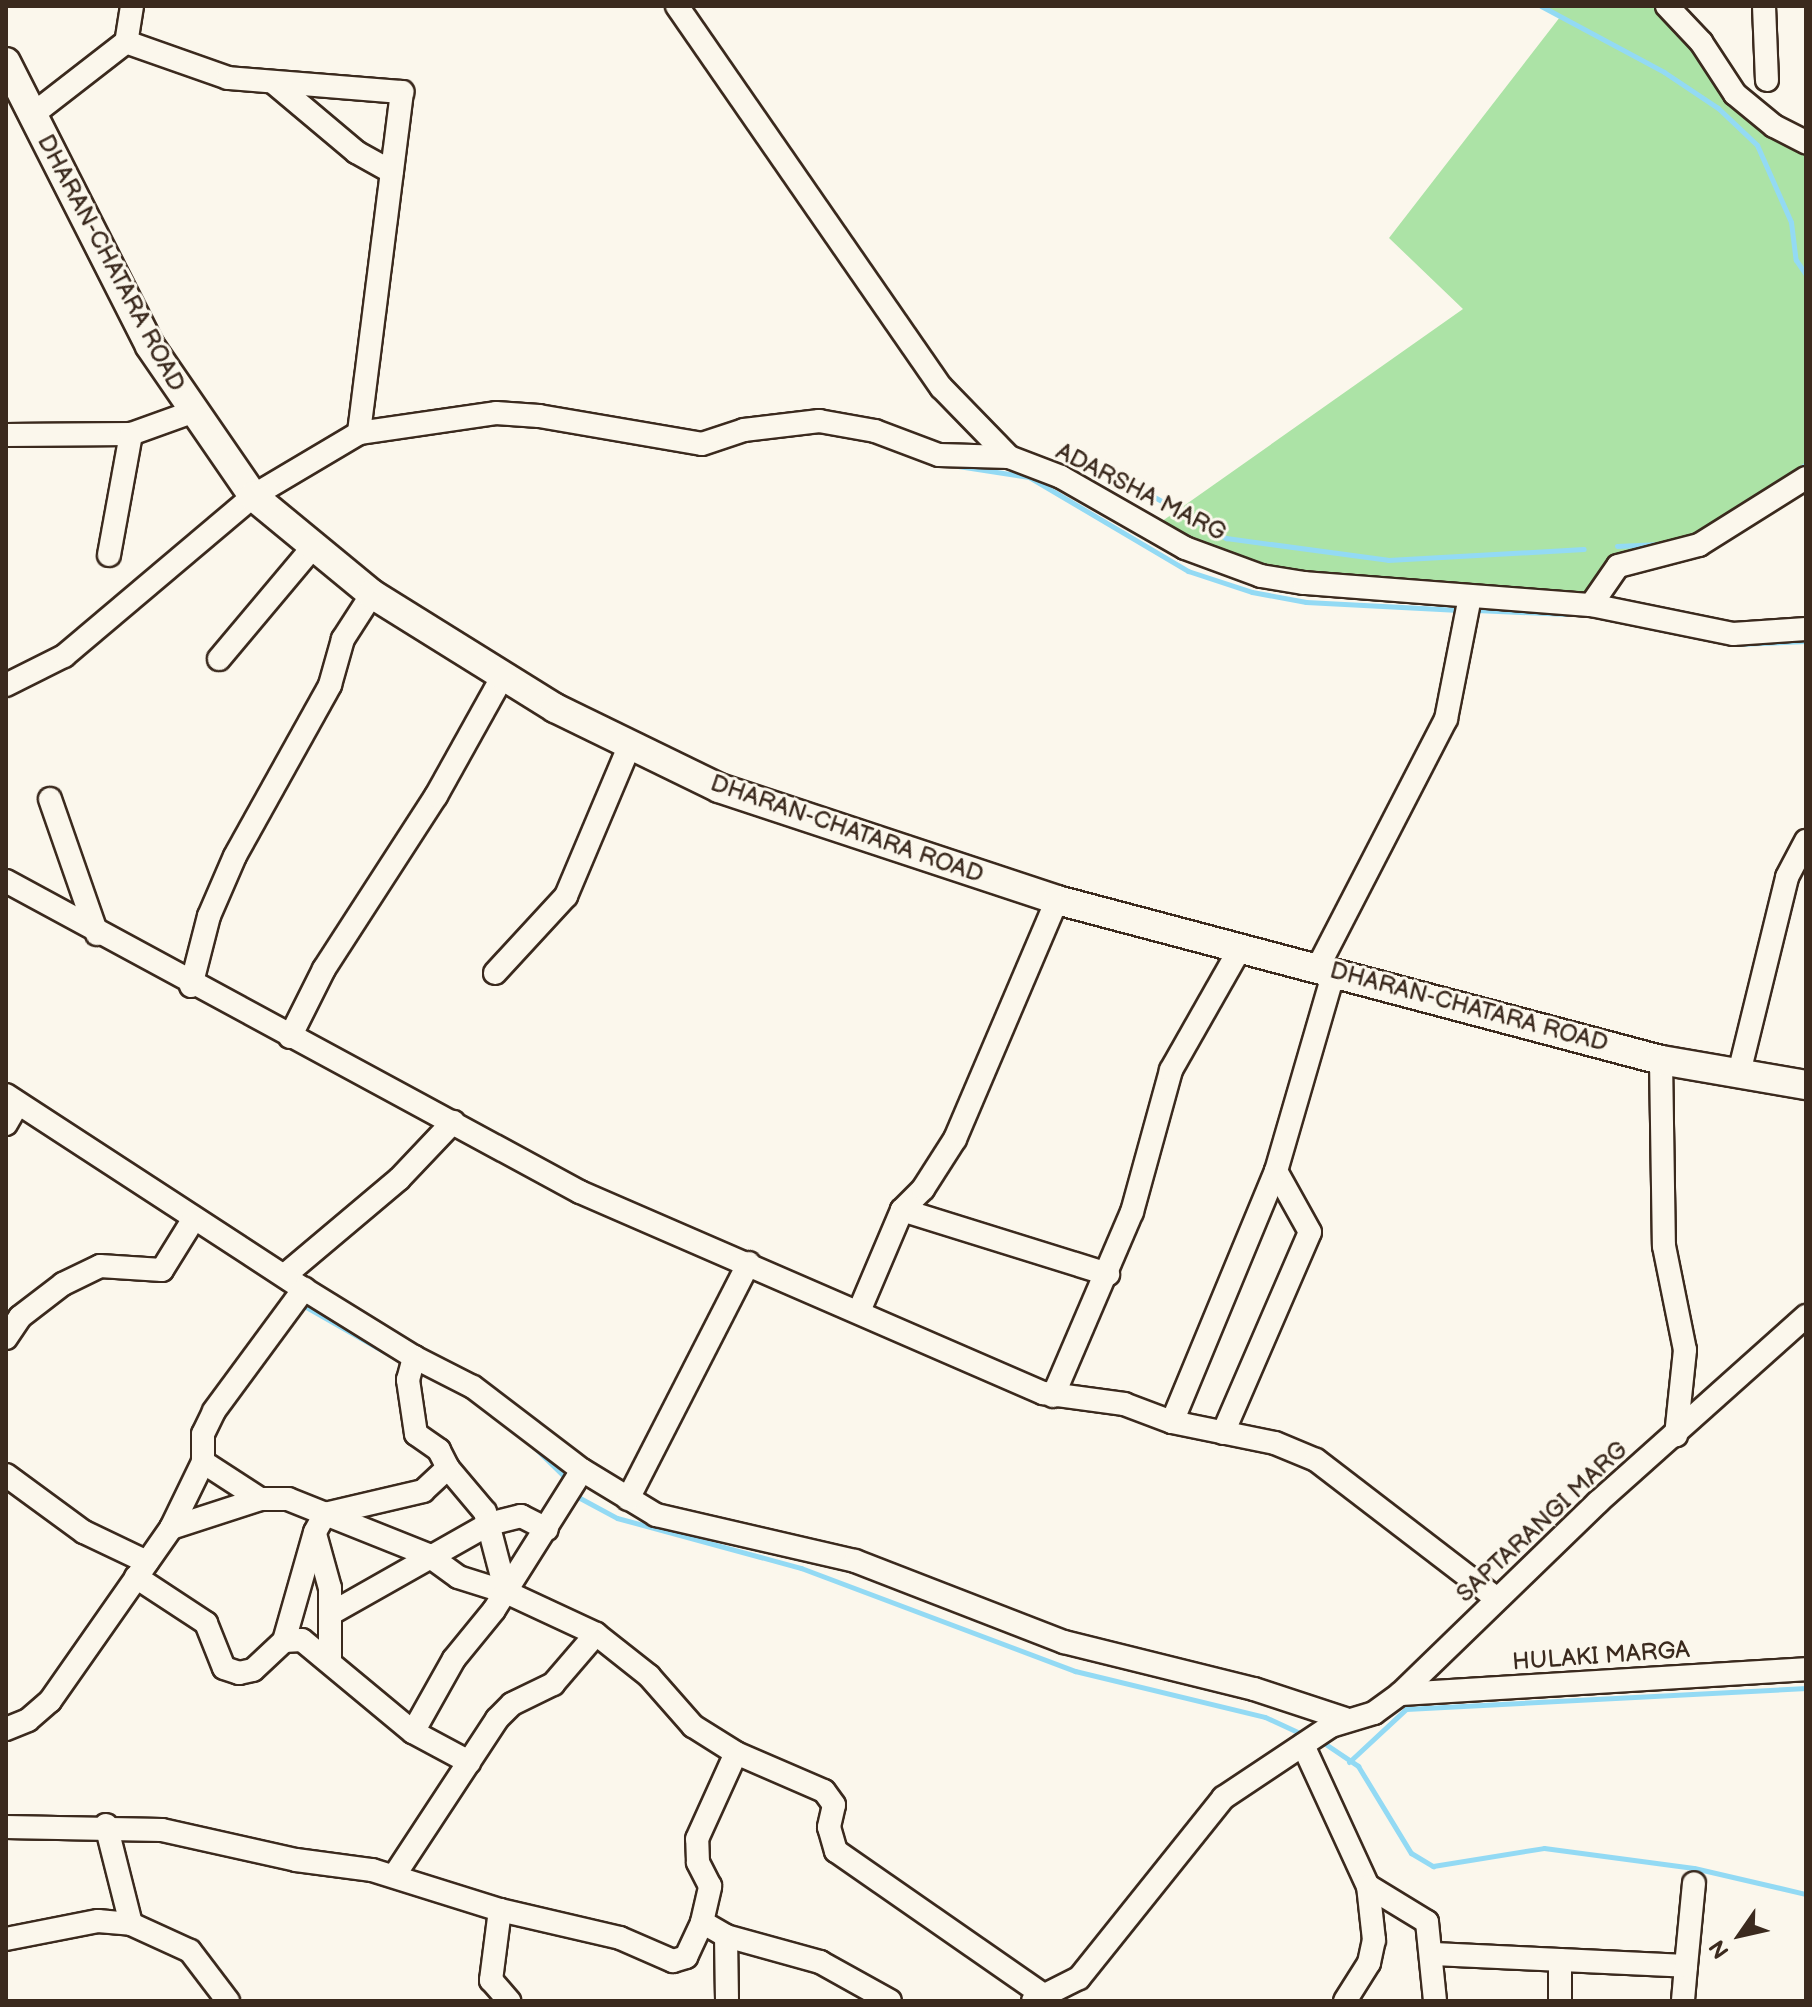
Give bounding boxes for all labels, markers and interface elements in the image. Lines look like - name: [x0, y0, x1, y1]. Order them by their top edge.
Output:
- street label: DHARAN-CHATARA ROAD: [31, 130, 191, 396]
- street label: ADARSHA MARG: [1051, 437, 1231, 547]
- street label: DHARAN-CHATARA ROAD: [707, 769, 987, 889]
- street label: DHARAN-CHATARA ROAD: [1327, 956, 1611, 1058]
- street label: SAPTARANGI MARG: [1451, 1435, 1633, 1609]
- street label: HULAKI MARGA: [1511, 1635, 1691, 1677]
- north arrow: [1700, 1895, 1780, 1975]
- text: N: [1704, 1934, 1736, 1963]

